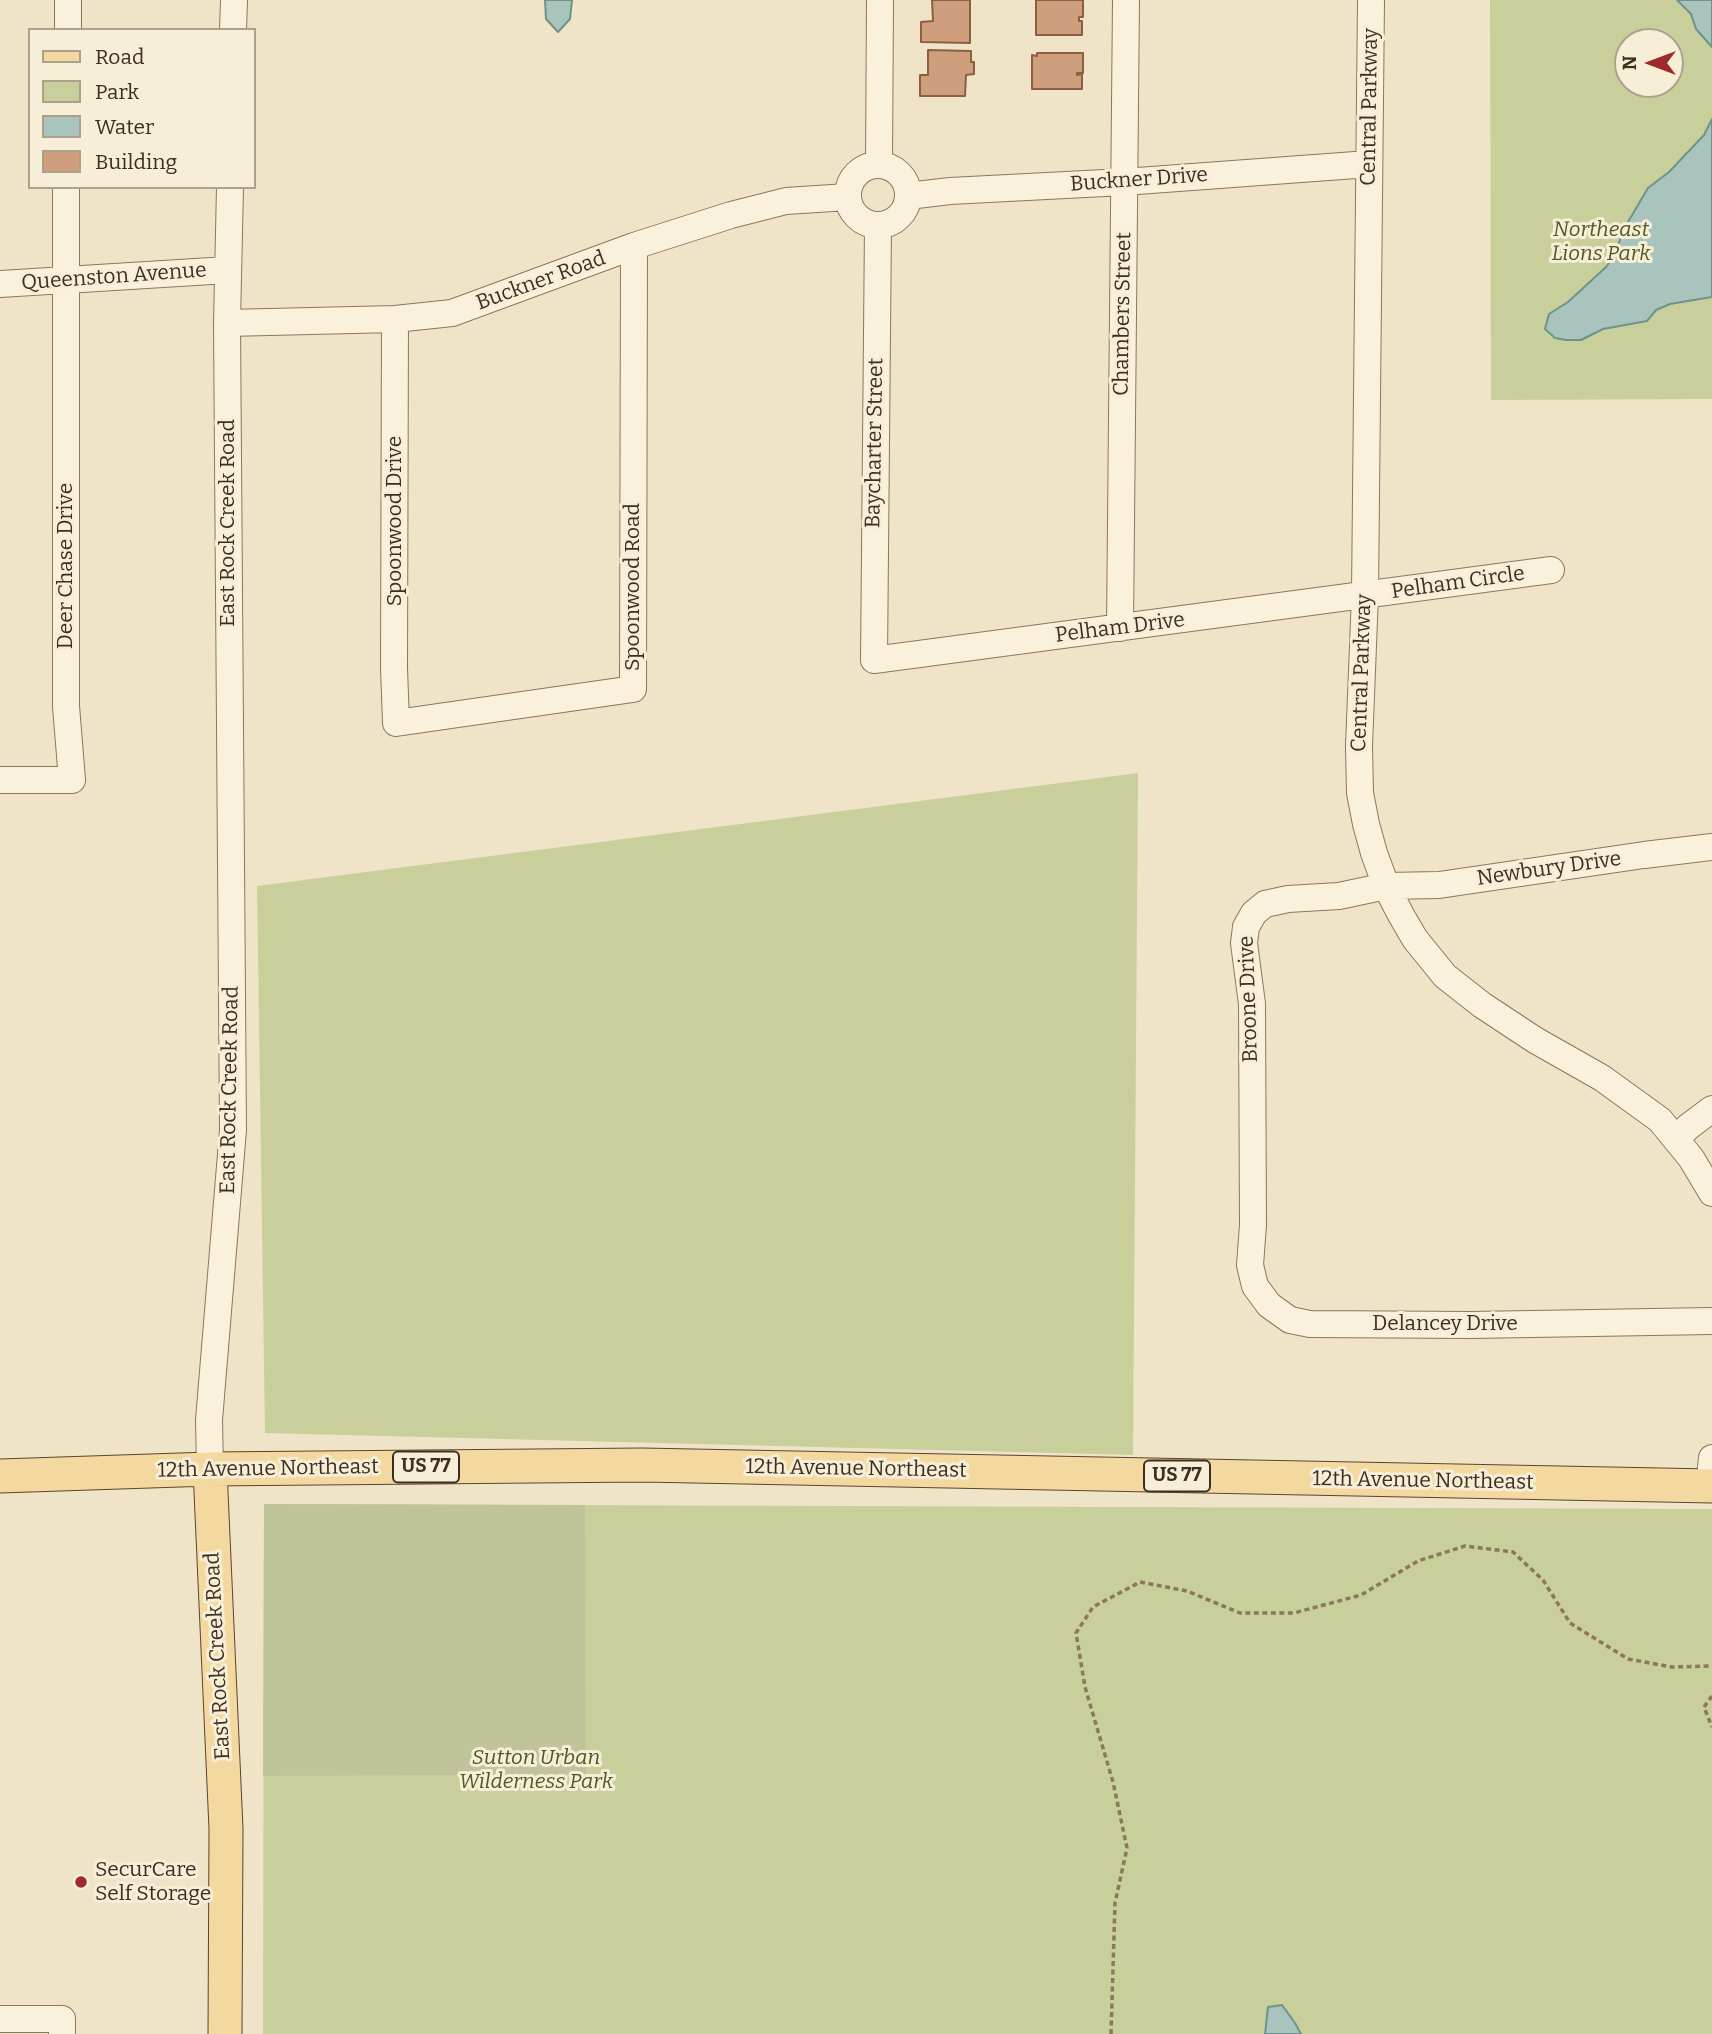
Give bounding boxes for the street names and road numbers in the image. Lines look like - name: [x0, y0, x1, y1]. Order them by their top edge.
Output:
- street label: Central Parkway: [1356, 28, 1384, 186]
- street label: Buckner Drive: [1069, 163, 1209, 197]
- street label: Chambers Street: [1109, 232, 1137, 396]
- street label: Buckner Road: [473, 246, 609, 316]
- street label: Queenston Avenue: [21, 258, 207, 296]
- street label: Baycharter Street: [861, 358, 889, 528]
- street label: East Rock Creek Road: [215, 419, 241, 627]
- street label: Spoonwood Drive: [382, 436, 408, 606]
- street label: Deer Chase Drive: [53, 483, 79, 649]
- street label: Spoonwood Road: [620, 503, 646, 671]
- street label: Pelham Circle: [1390, 561, 1526, 605]
- street label: Central Parkway: [1347, 594, 1377, 752]
- street label: Pelham Drive: [1054, 608, 1186, 648]
- street label: Newbury Drive: [1475, 846, 1623, 892]
- street label: Broone Drive: [1234, 935, 1264, 1063]
- street label: East Rock Creek Road: [216, 986, 244, 1194]
- street label: Delancey Drive: [1372, 1311, 1518, 1337]
- road number: US 77: [393, 1452, 459, 1483]
- street label: 12th Avenue Northeast: [157, 1454, 379, 1484]
- street label: 12th Avenue Northeast: [745, 1454, 967, 1484]
- road number: US 77: [1144, 1460, 1210, 1492]
- street label: 12th Avenue Northeast: [1312, 1466, 1534, 1496]
- street label: East Rock Creek Road: [200, 1551, 236, 1761]

